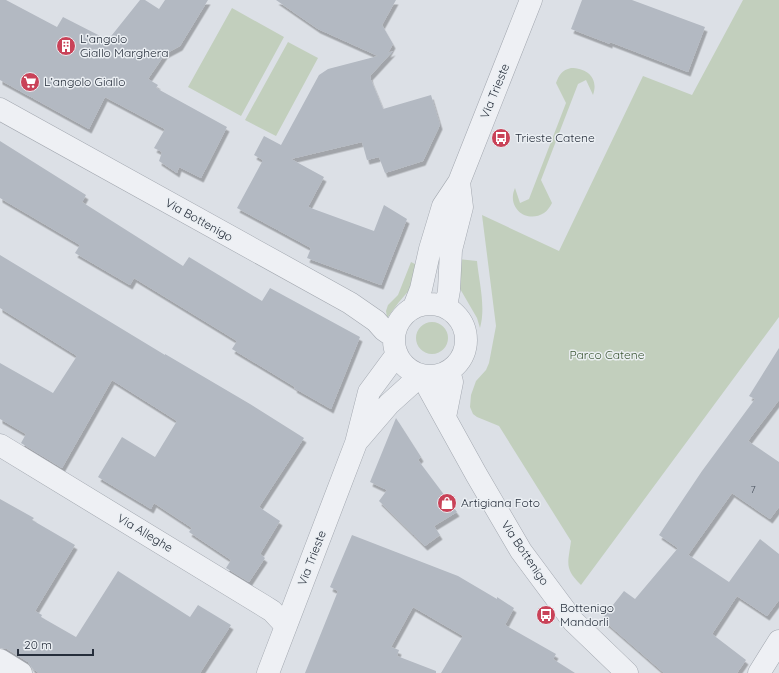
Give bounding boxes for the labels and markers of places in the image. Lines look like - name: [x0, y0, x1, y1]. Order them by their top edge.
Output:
- place label: L’angolo Giallo Marghera: [80, 31, 169, 60]
- building icon: L’angolo Giallo Marghera: [55, 35, 77, 57]
- supermarket icon: L’angolo Giallo: [19, 71, 41, 93]
- place label: L’angolo Giallo: [44, 74, 125, 89]
- bus stop icon: Trieste Catene: [490, 127, 512, 149]
- place label: Trieste Catene: [515, 130, 595, 145]
- shop icon: Artigiana Foto: [436, 492, 458, 514]
- place label: Artigiana Foto: [461, 495, 540, 510]
- place label: Bottenigo Mandorli: [560, 600, 614, 629]
- bus stop icon: Bottenigo Mandorli: [535, 604, 557, 626]

